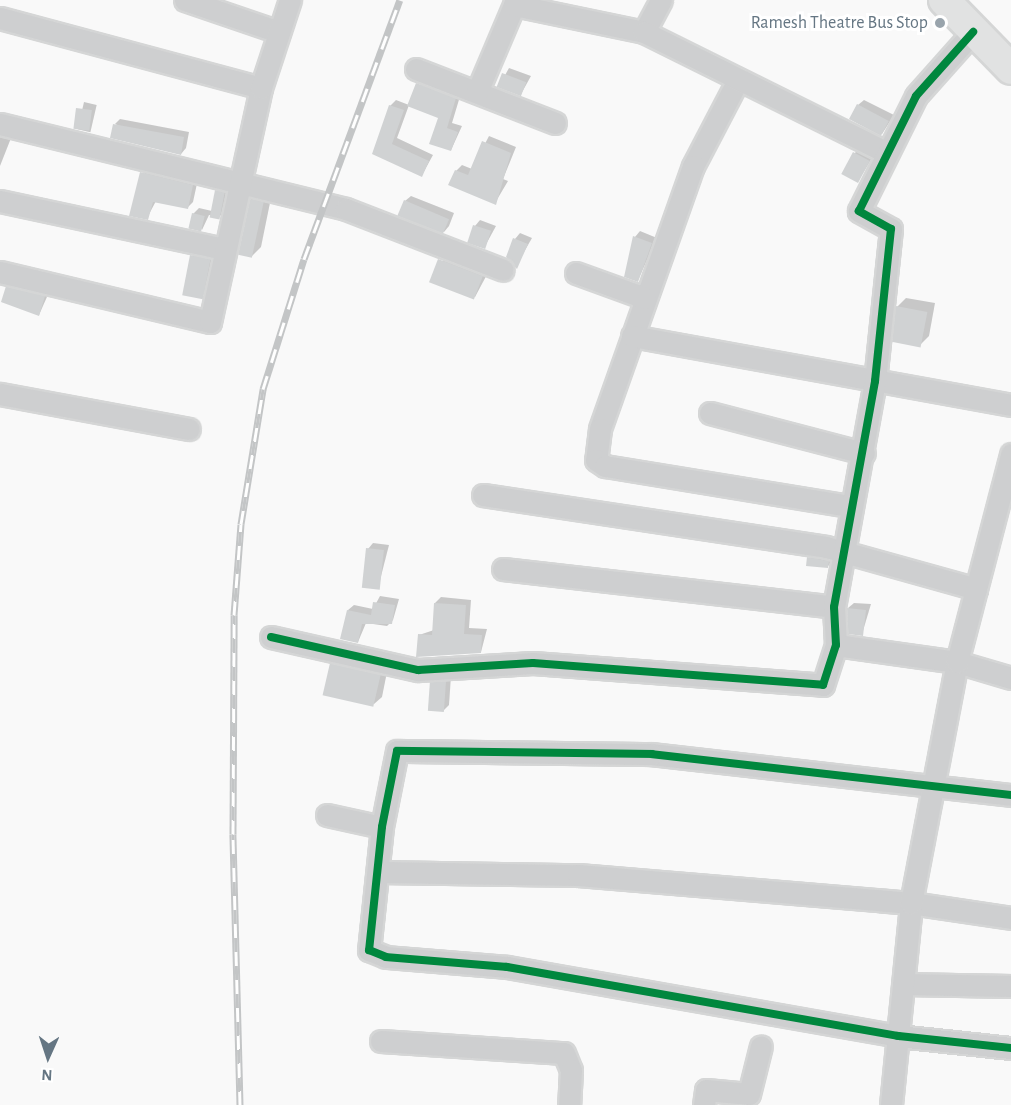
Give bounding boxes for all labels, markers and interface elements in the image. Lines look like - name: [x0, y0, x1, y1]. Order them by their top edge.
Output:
- place label: Ramesh Theatre Bus Stop: [751, 12, 928, 34]
- marker: Ramesh Theatre Bus Stop: [933, 16, 947, 30]
- north arrow: [18, 1027, 78, 1087]
- text: N: [41, 1067, 53, 1083]

